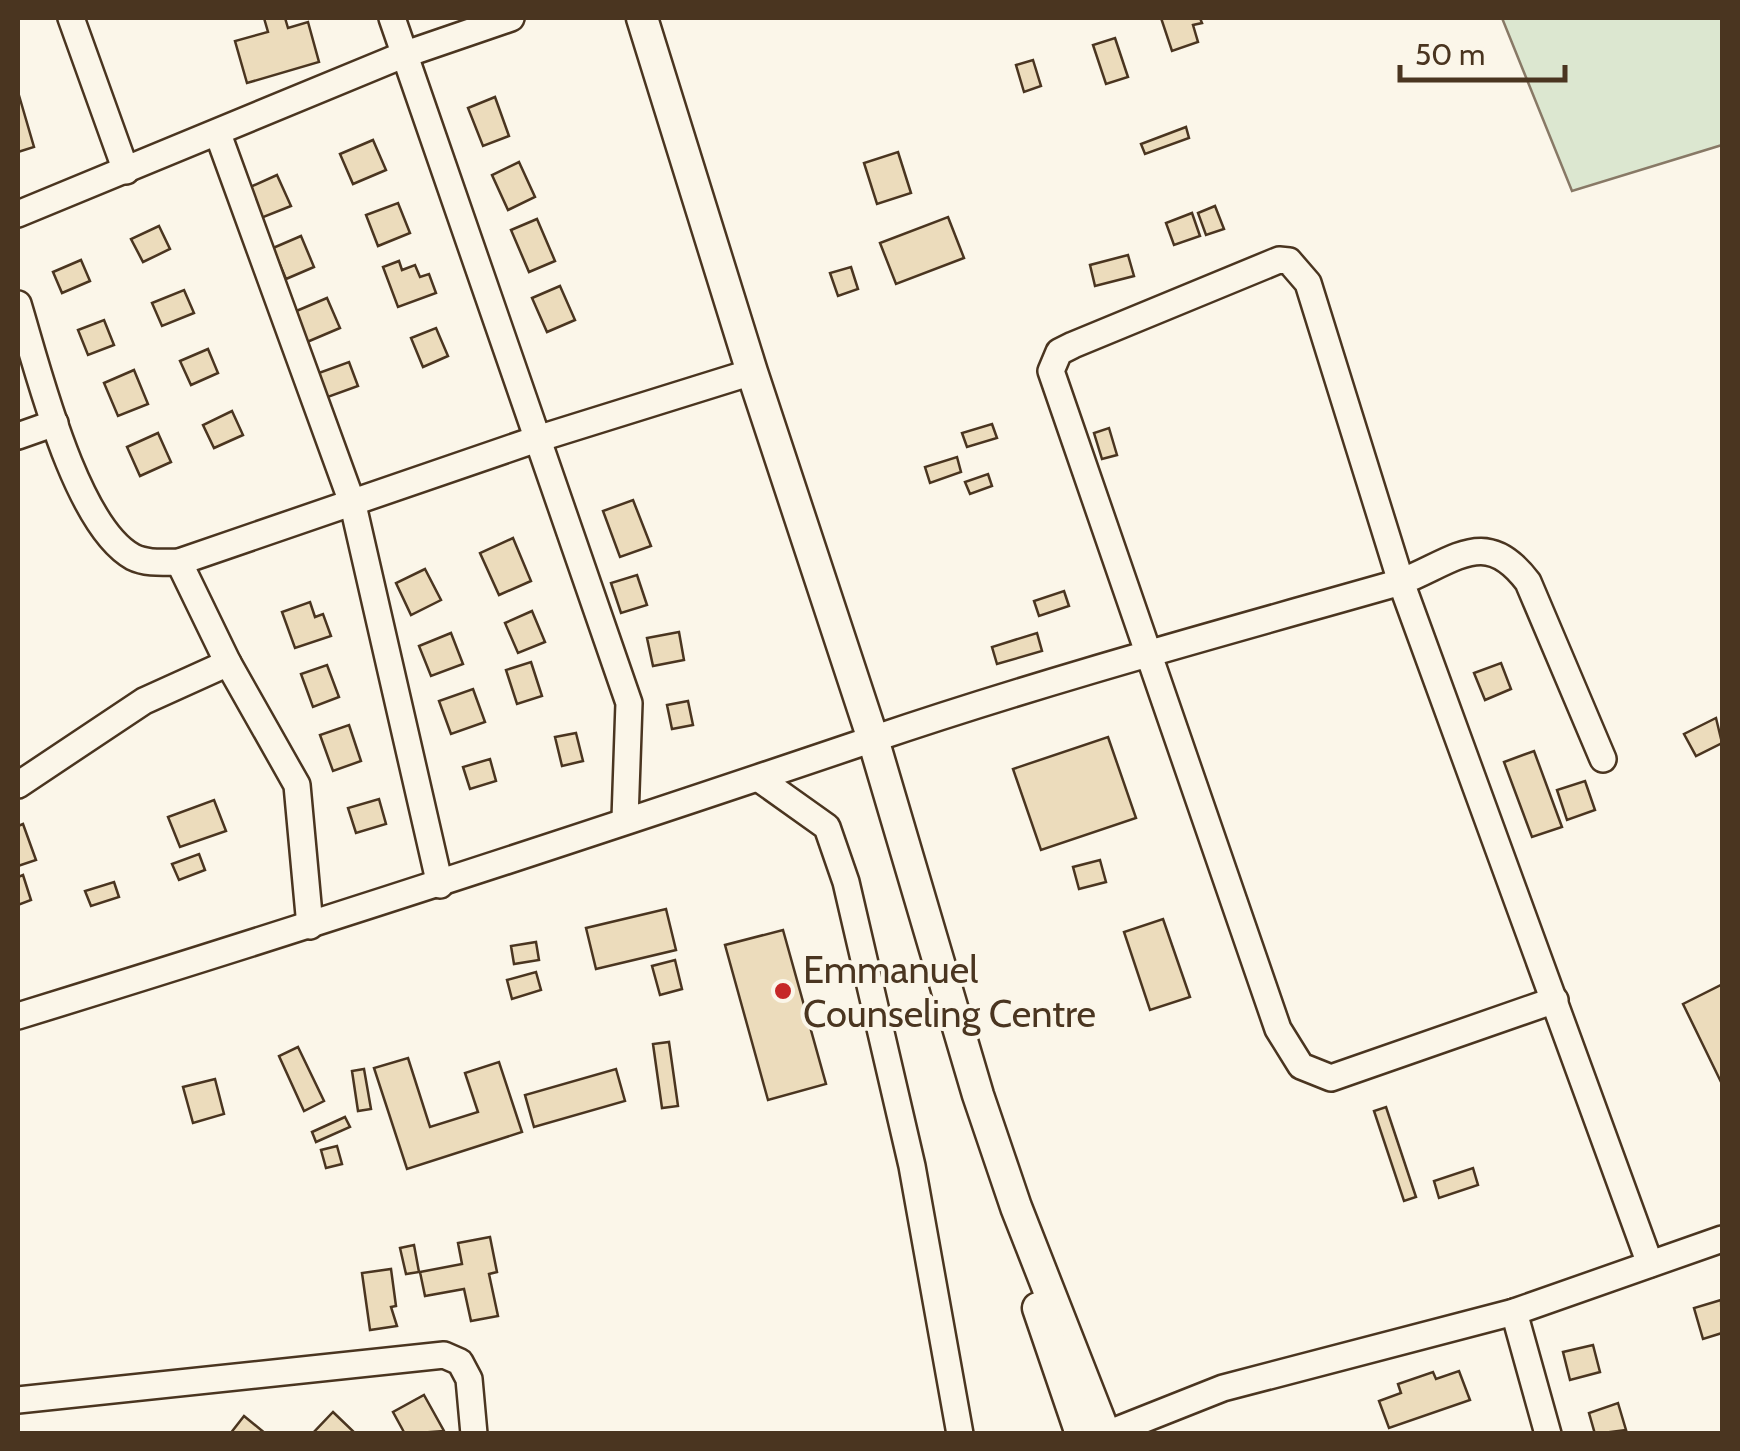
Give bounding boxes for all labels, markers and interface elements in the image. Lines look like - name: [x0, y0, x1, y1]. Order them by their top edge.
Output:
- scale bar: [1400, 20, 1565, 82]
- text: 50 m: [1415, 36, 1485, 73]
- place label: Emmanuel Counseling Centre: [803, 946, 1096, 1037]
- marker: Emmanuel Counseling Centre: [772, 980, 794, 1002]

